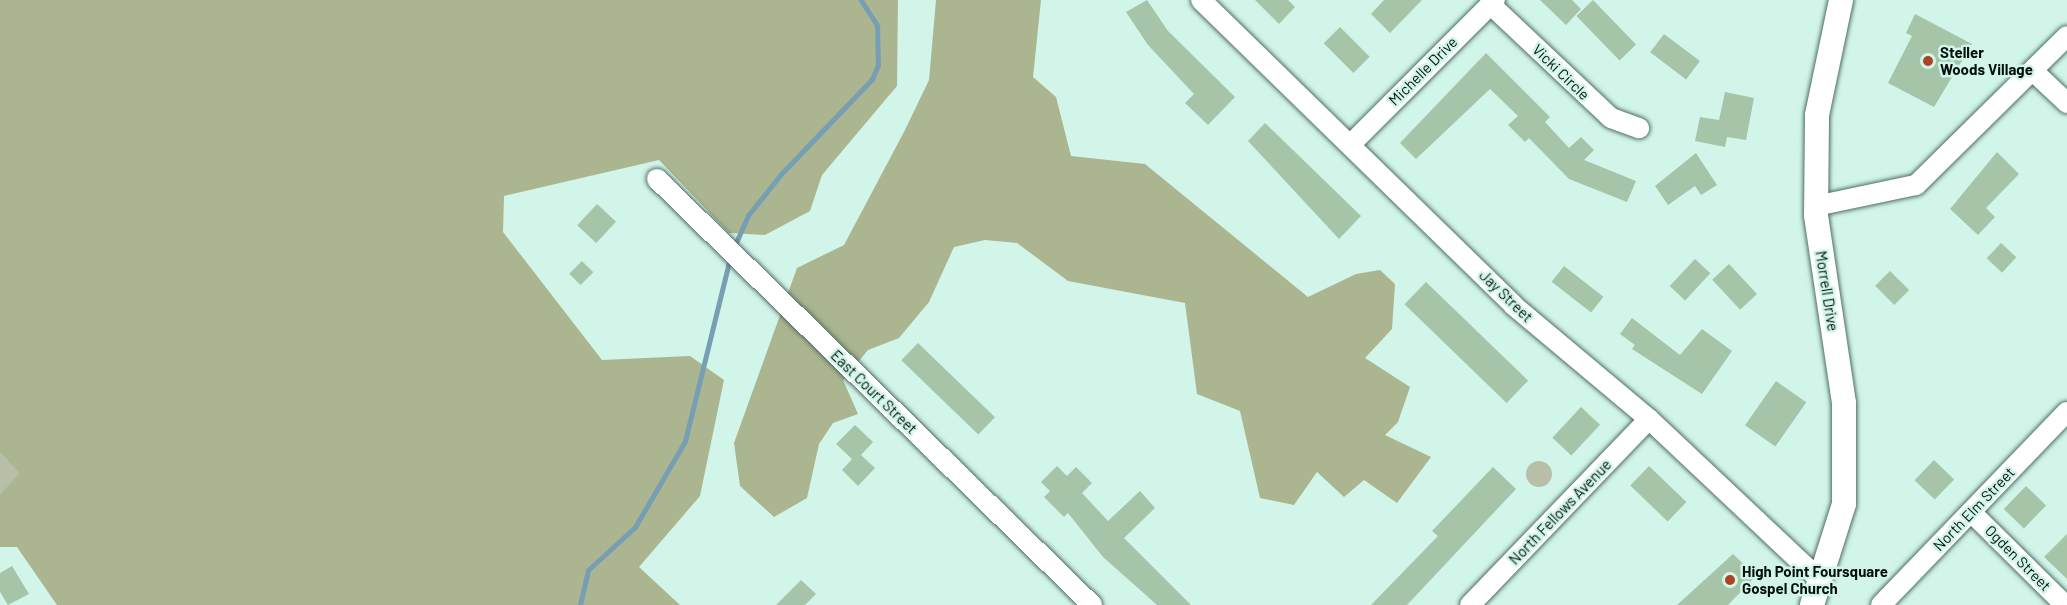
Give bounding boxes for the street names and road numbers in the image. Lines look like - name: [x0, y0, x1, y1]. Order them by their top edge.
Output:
- street label: Michelle Drive: [1385, 33, 1461, 109]
- street label: Vicki Circle: [1529, 40, 1593, 104]
- street label: Morrell Drive: [1812, 250, 1842, 332]
- street label: Jay Street: [1476, 266, 1536, 326]
- street label: East Court Street: [827, 346, 921, 438]
- street label: North Fellows Avenue: [1505, 456, 1615, 568]
- street label: North Elm Street: [1930, 463, 2018, 555]
- street label: Ogden Street: [1981, 521, 2055, 595]

